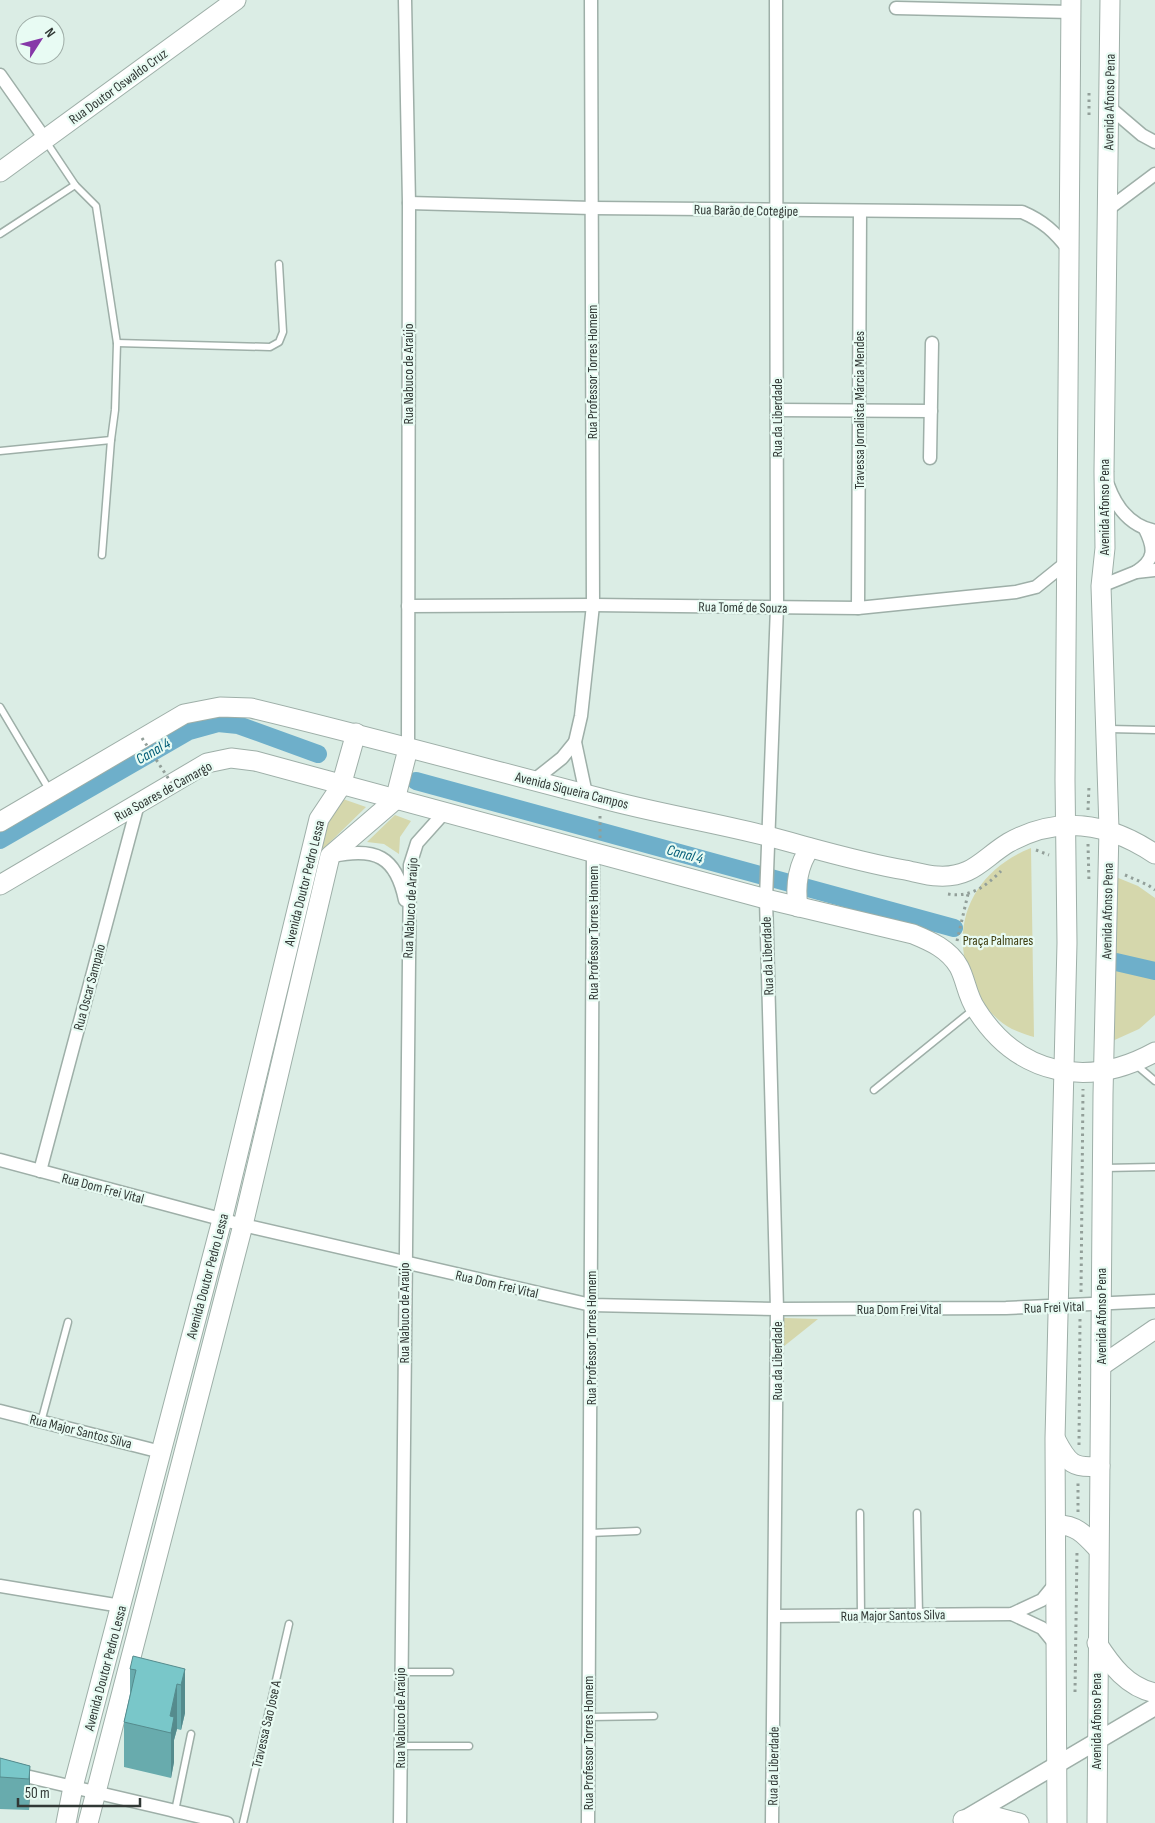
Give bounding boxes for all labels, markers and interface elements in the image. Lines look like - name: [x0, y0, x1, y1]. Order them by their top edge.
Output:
- north arrow: [15, 15, 65, 65]
- text: N: [41, 25, 59, 41]
- street label: Rua Doutor Oswaldo Cruz: [66, 45, 171, 128]
- street label: Avenida Afonso Pena: [1100, 54, 1119, 151]
- street label: Rua Barão de Cotegipe: [694, 201, 798, 220]
- street label: Rua Professor Torres Homem: [584, 305, 601, 439]
- street label: Rua Nabuco de Araújo: [400, 323, 417, 425]
- street label: Travessa Jornalista Márcia Mendes: [851, 331, 868, 489]
- street label: Rua da Liberdade: [769, 378, 786, 458]
- street label: Avenida Afonso Pena: [1096, 459, 1113, 556]
- street label: Rua Tomé de Souza: [698, 598, 788, 617]
- water label: Canal 4: [133, 734, 174, 769]
- street label: Rua Soares de Camargo: [112, 758, 215, 825]
- street label: Avenida Siqueira Campos: [512, 768, 630, 813]
- street label: Avenida Doutor Pedro Lessa: [280, 819, 328, 949]
- water label: Canal 4: [665, 841, 705, 868]
- street label: Rua Nabuco de Araújo: [399, 857, 422, 959]
- street label: Avenida Afonso Pena: [1098, 863, 1117, 960]
- street label: Rua Professor Torres Homem: [585, 866, 602, 1000]
- street label: Rua da Liberdade: [758, 916, 777, 996]
- park label: Praça Palmares: [963, 932, 1033, 949]
- street label: Rua Oscar Sampaio: [70, 942, 109, 1032]
- street label: Rua Dom Frei Vital: [60, 1169, 146, 1208]
- street label: Avenida Doutor Pedro Lessa: [182, 1212, 232, 1341]
- street label: Rua Nabuco de Araújo: [396, 1262, 413, 1364]
- street label: Rua Dom Frei Vital: [454, 1267, 540, 1302]
- street label: Avenida Afonso Pena: [1093, 1268, 1110, 1365]
- street label: Rua Professor Torres Homem: [583, 1271, 600, 1405]
- street label: Rua Frei Vital: [1023, 1298, 1085, 1317]
- street label: Rua Dom Frei Vital: [857, 1301, 941, 1318]
- street label: Rua da Liberdade: [769, 1321, 786, 1401]
- street label: Rua Major Santos Silva: [28, 1411, 134, 1452]
- street label: Avenida Doutor Pedro Lessa: [80, 1604, 130, 1733]
- street label: Rua Major Santos Silva: [841, 1606, 946, 1625]
- street label: Rua Nabuco de Araújo: [392, 1667, 409, 1769]
- street label: Avenida Afonso Pena: [1088, 1673, 1105, 1770]
- street label: Rua Professor Torres Homem: [580, 1676, 597, 1810]
- street label: Travessa Sao Jose A: [248, 1678, 285, 1769]
- street label: Rua da Liberdade: [764, 1726, 783, 1806]
- scale bar: [18, 1776, 140, 1808]
- text: 50 m: [25, 1784, 50, 1803]

